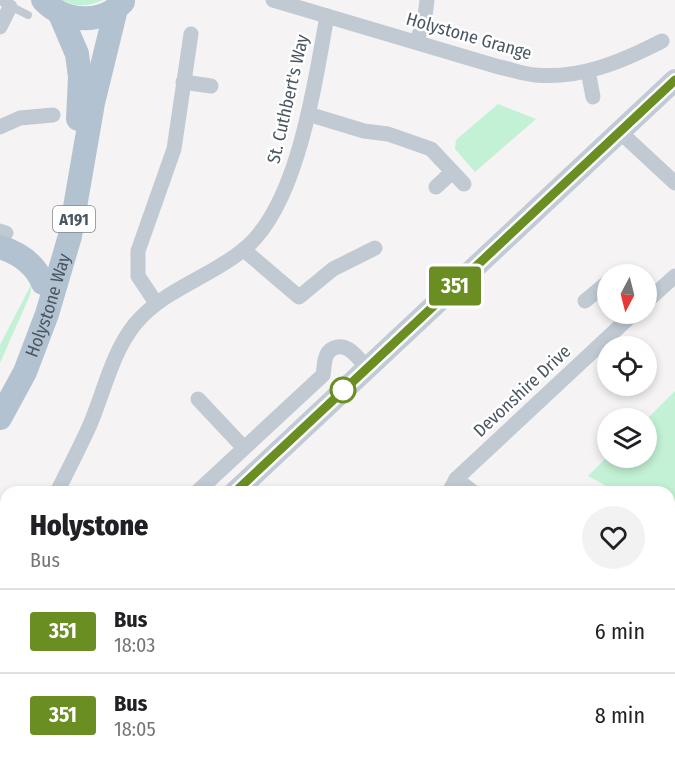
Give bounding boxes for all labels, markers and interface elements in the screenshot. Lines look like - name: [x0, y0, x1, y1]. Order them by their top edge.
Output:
- street label: Holystone Grange: [404, 8, 534, 64]
- street label: St. Cuthbert's Way: [262, 32, 314, 166]
- road number: A191: [53, 206, 95, 232]
- street label: Holystone Way: [21, 251, 75, 360]
- north arrow: [597, 264, 657, 324]
- map controls: [597, 264, 657, 468]
- line badge: 351: [420, 266, 490, 306]
- text: 351: [441, 273, 469, 299]
- button: locate: [597, 336, 657, 396]
- street label: Devonshire Drive: [469, 340, 575, 442]
- unlabelled marker: [330, 377, 356, 403]
- button: layers: [597, 408, 657, 468]
- button: heart: [582, 506, 645, 569]
- text: Holystone: [30, 509, 148, 542]
- text: Bus: [30, 548, 60, 572]
- text: Bus: [114, 606, 147, 633]
- text: 351: [49, 618, 77, 644]
- text: 6 min: [595, 618, 645, 645]
- text: 18:03: [114, 633, 155, 657]
- text: Bus: [114, 690, 147, 717]
- text: 351: [49, 702, 77, 728]
- text: 8 min: [595, 702, 645, 729]
- text: 18:05: [114, 717, 156, 741]

